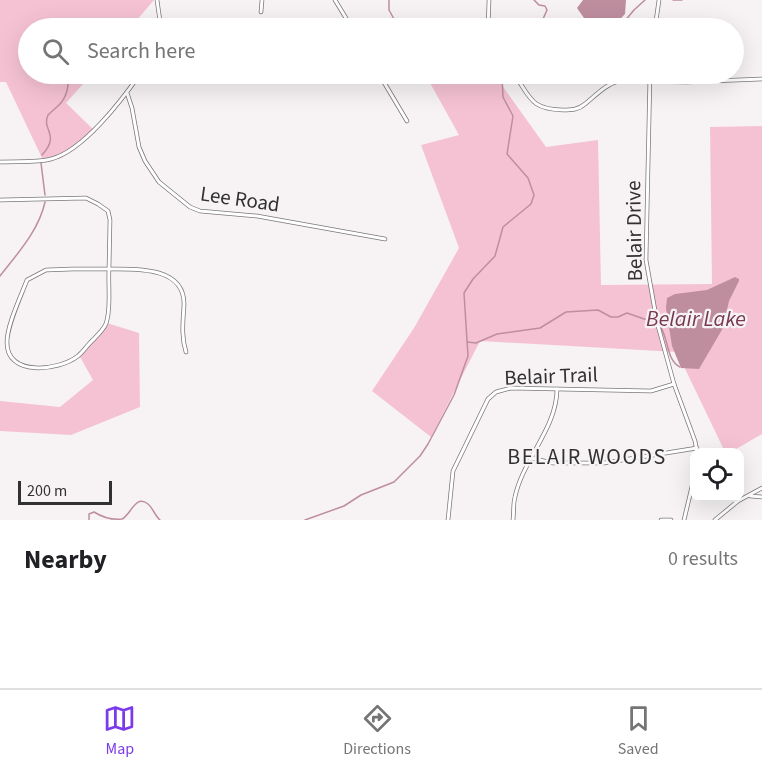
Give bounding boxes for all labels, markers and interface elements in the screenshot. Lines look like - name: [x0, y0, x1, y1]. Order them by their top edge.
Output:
- search box: [18, 18, 744, 84]
- icon: search: [39, 35, 72, 68]
- text: Search here: [87, 35, 195, 67]
- street label: Lee Road: [198, 179, 282, 219]
- street label: Belair Drive: [618, 180, 650, 282]
- water label: Belair Lake: [646, 303, 746, 335]
- street label: Belair Trail: [504, 359, 598, 393]
- district label: BELAIR WOODS: [507, 441, 667, 473]
- map controls: [690, 448, 744, 502]
- button: locate: [690, 448, 744, 502]
- scale bar: [18, 478, 112, 505]
- text: 200 m: [27, 480, 67, 502]
- text: Nearby: [24, 541, 107, 578]
- text: 0 results: [668, 545, 738, 573]
- tab: Map: [103, 702, 136, 760]
- tab: Directions: [343, 702, 411, 760]
- tab: Saved: [618, 702, 659, 760]

